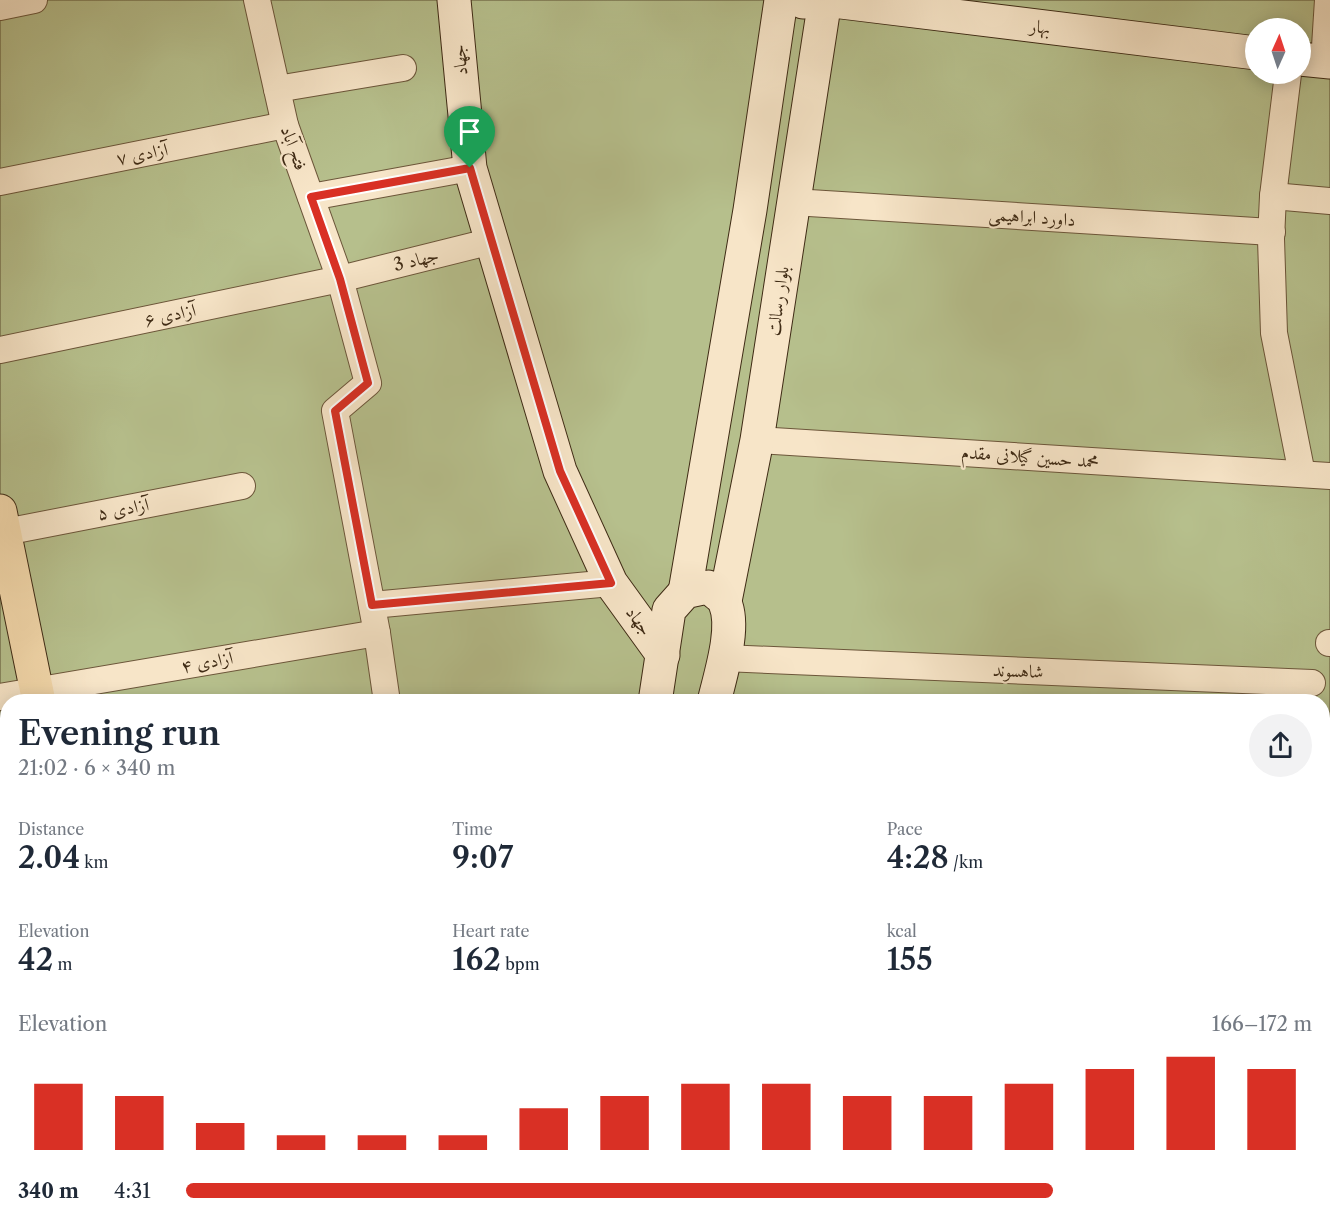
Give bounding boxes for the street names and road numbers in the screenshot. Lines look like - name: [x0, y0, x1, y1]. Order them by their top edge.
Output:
- street label: بهار: [1026, 15, 1052, 40]
- street label: جهاد: [447, 43, 473, 77]
- street label: فتح آباد: [271, 123, 312, 175]
- street label: آزادی ۷: [114, 138, 172, 170]
- street label: داورد ابراهیمی: [988, 203, 1076, 232]
- street label: جهاد 3: [391, 244, 441, 276]
- street label: بلوار رسالت: [762, 265, 794, 337]
- street label: آزادی ۶: [142, 298, 200, 331]
- street label: محمد حسین گیلانی مقدم: [960, 441, 1100, 478]
- street label: آزادی ۵: [95, 493, 153, 525]
- street label: جهاد: [621, 602, 657, 640]
- street label: آزادی ۴: [179, 646, 237, 677]
- street label: شاهسوند: [992, 659, 1044, 683]

